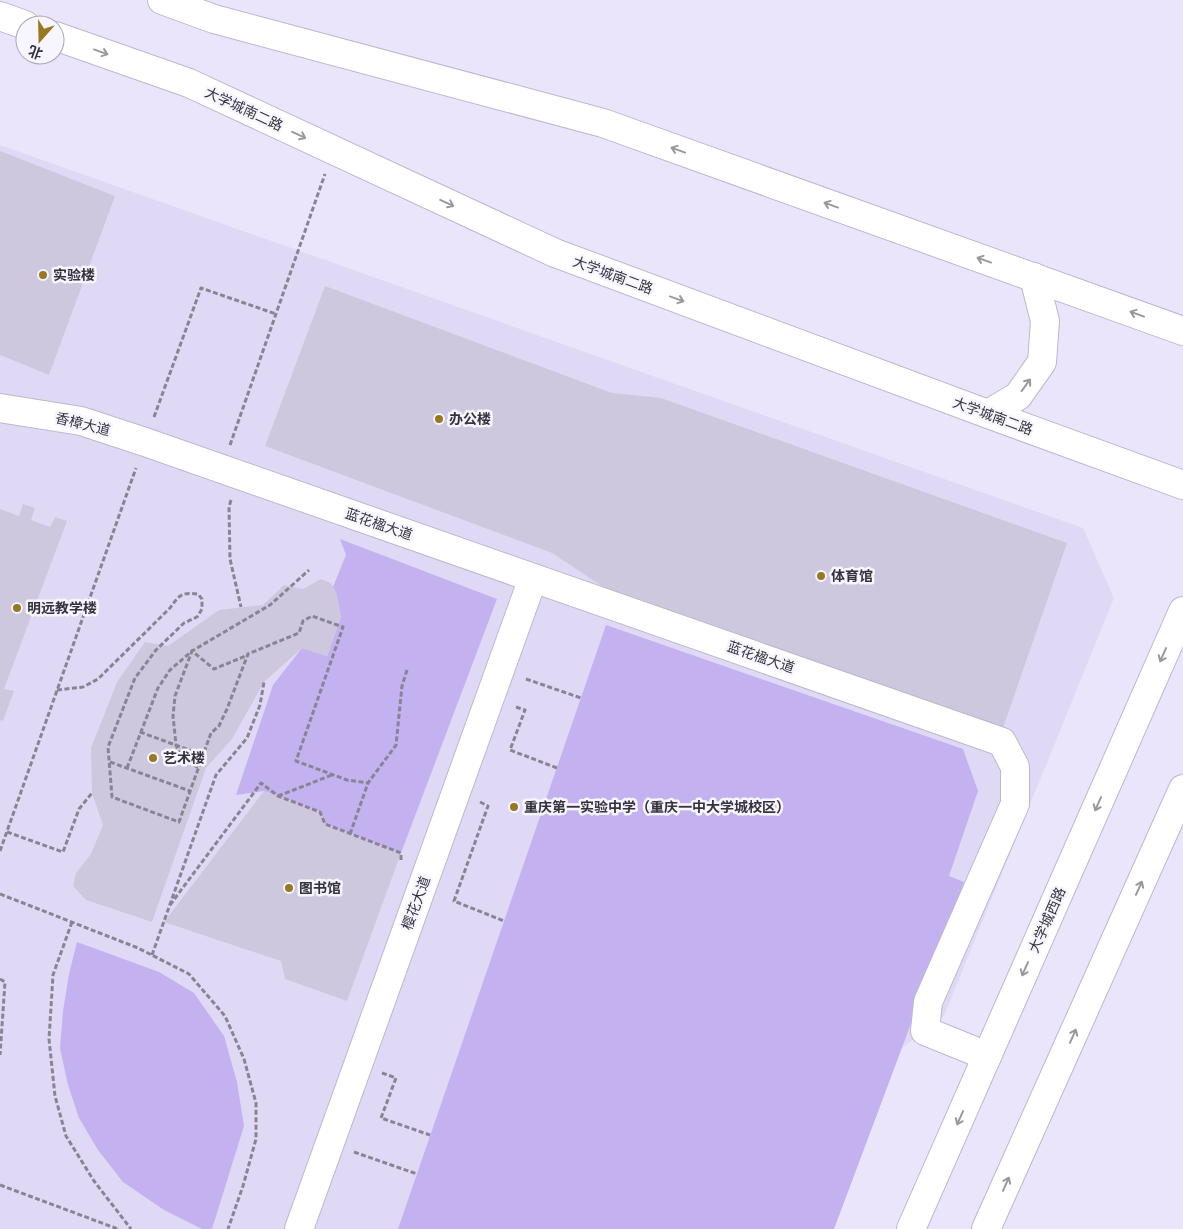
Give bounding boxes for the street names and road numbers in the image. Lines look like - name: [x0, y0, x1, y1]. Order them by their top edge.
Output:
- street label: 大学城南二路: [202, 83, 286, 135]
- street label: 大学城南二路: [570, 252, 656, 298]
- street label: 大学城南二路: [950, 393, 1036, 439]
- street label: 香樟大道: [54, 408, 112, 440]
- street label: 蓝花楹大道: [343, 504, 415, 544]
- street label: 蓝花楹大道: [725, 637, 797, 677]
- street label: 樱花大道: [398, 874, 434, 932]
- street label: 大学城西路: [1025, 884, 1069, 956]

